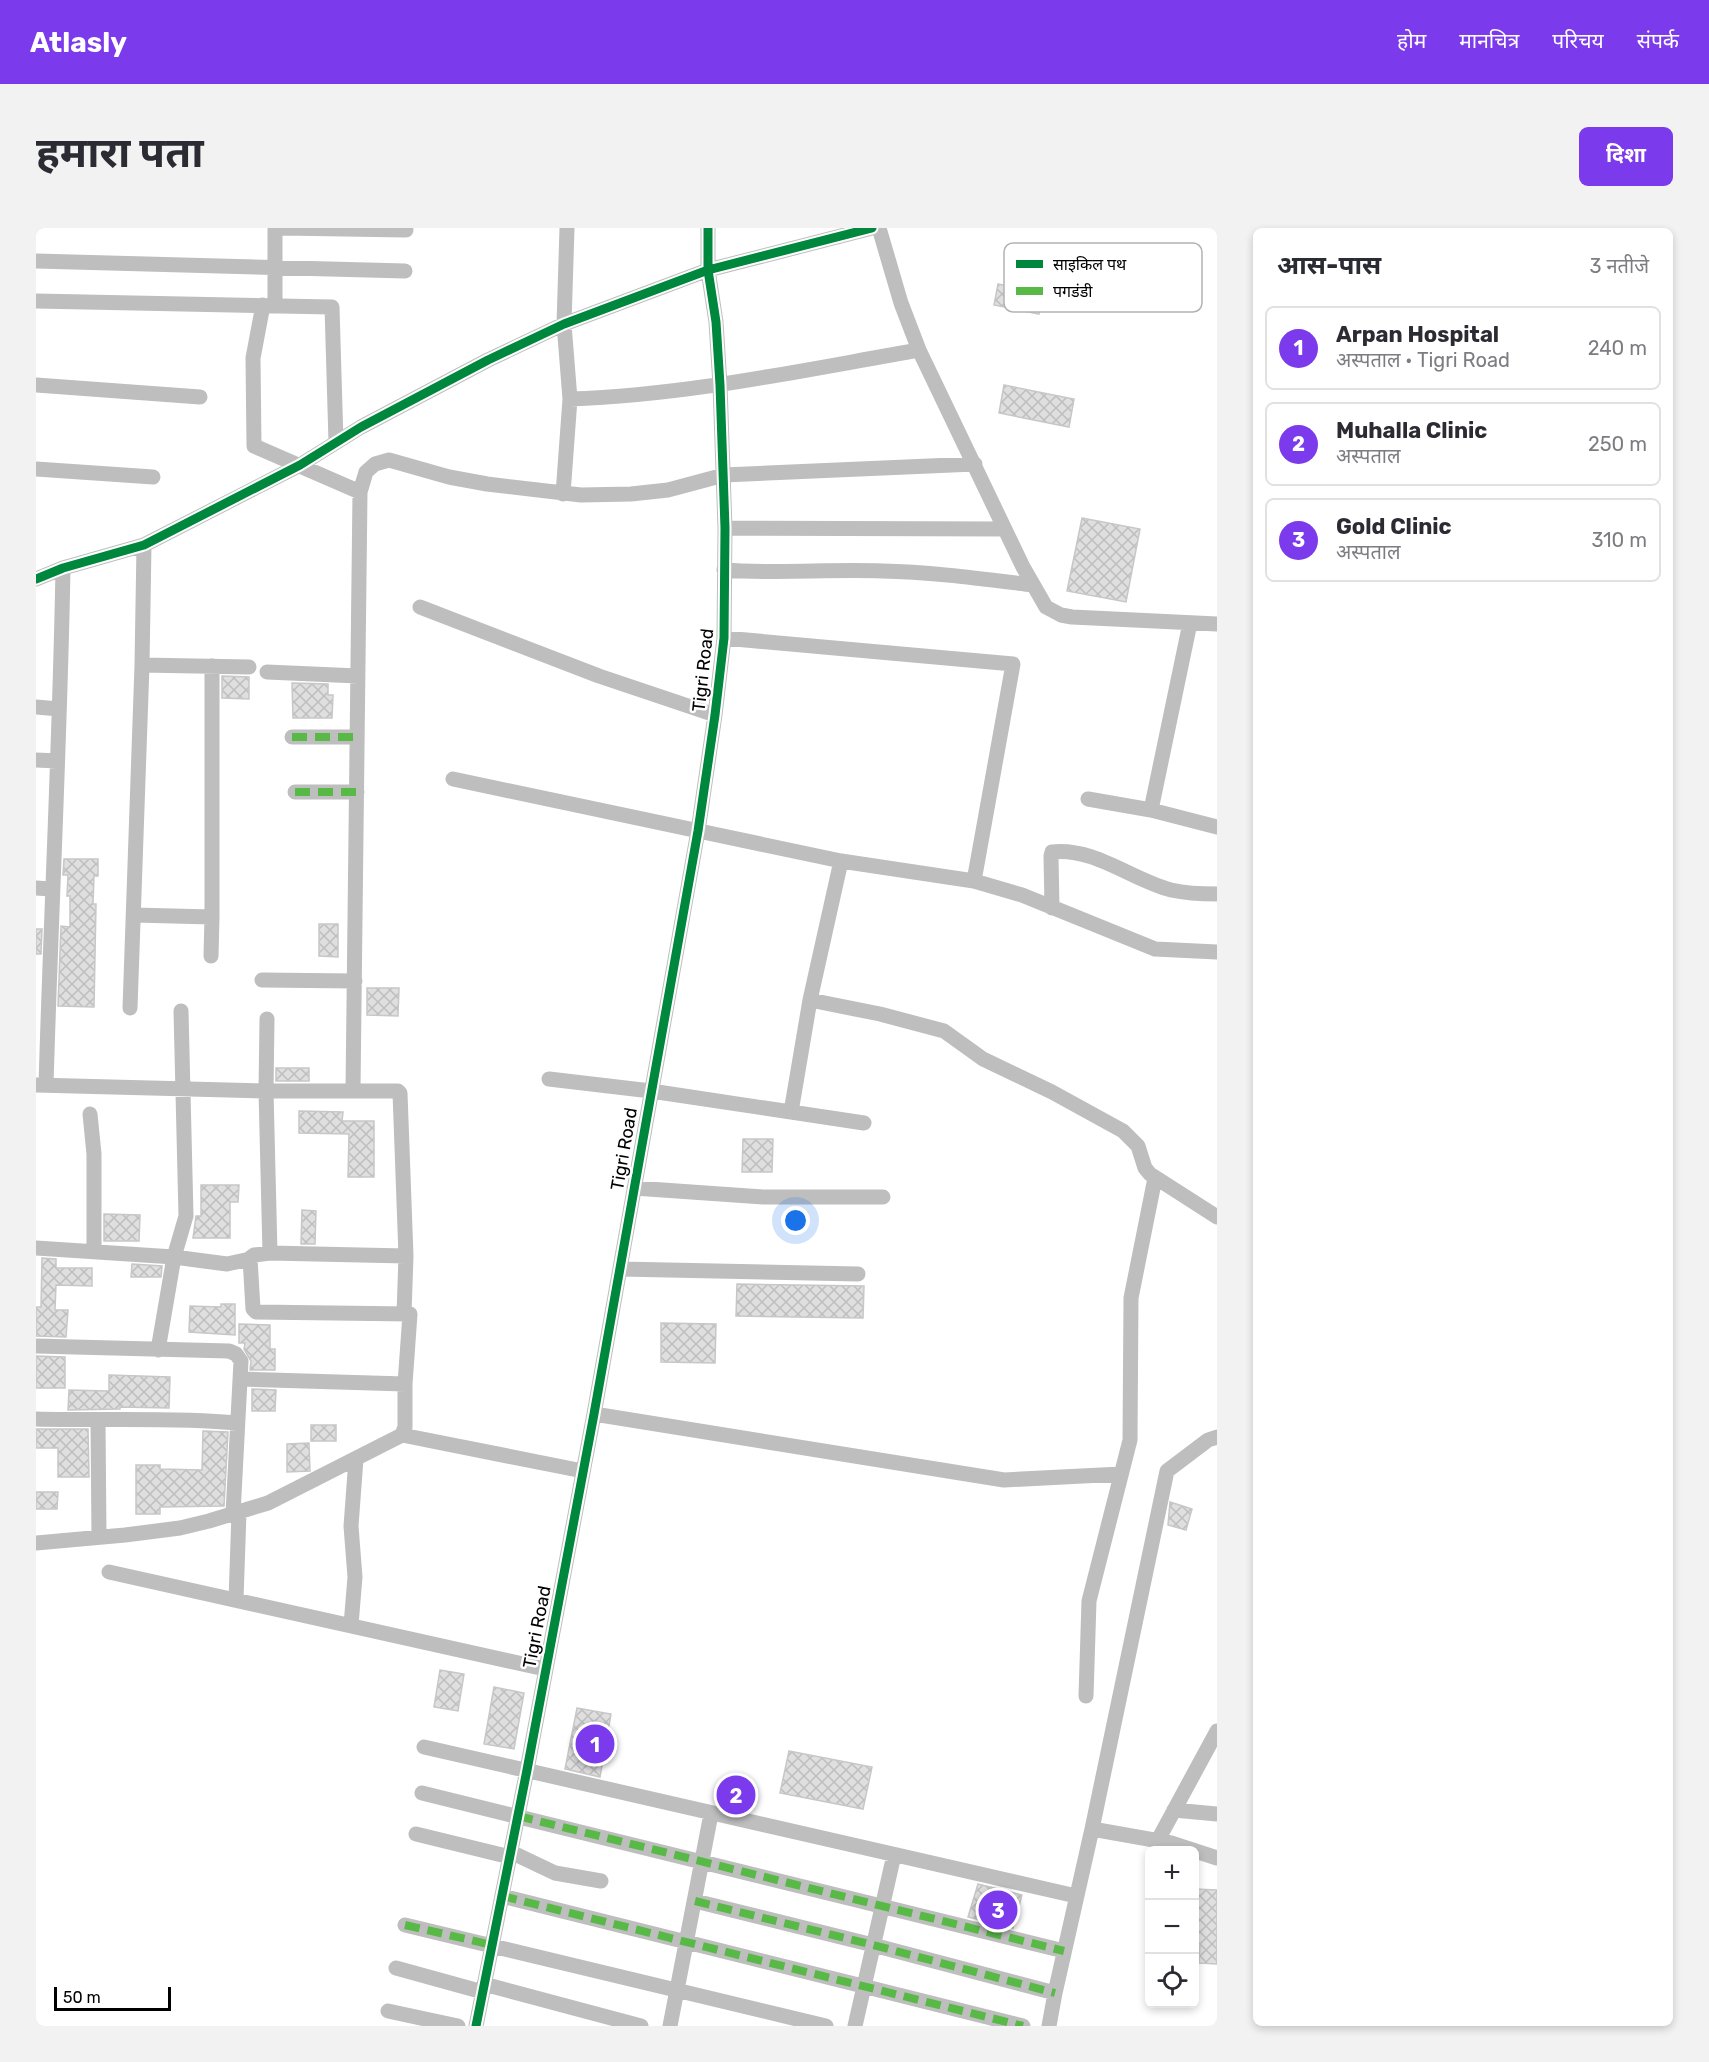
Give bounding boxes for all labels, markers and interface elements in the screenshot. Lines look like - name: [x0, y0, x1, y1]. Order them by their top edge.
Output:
- text: Atlasly: [30, 26, 127, 59]
- text: होम: [1397, 28, 1426, 53]
- text: मानचित्र: [1459, 28, 1519, 53]
- text: परिचय: [1552, 28, 1604, 53]
- text: संपर्क: [1637, 28, 1679, 53]
- button: दिशा: [1579, 127, 1673, 186]
- text: हमारा पता: [36, 128, 204, 178]
- legend: [1004, 243, 1202, 312]
- text: आस-पास: [1277, 250, 1381, 281]
- text: 3 नतीजे: [1590, 254, 1649, 278]
- text: साइकिल पथ: [1053, 255, 1127, 274]
- text: पगडंडी: [1053, 282, 1093, 301]
- text: Arpan Hospital: [1336, 321, 1499, 348]
- text: 1: [1294, 336, 1303, 360]
- text: 240 m: [1588, 336, 1647, 360]
- text: अस्पताल · Tigri Road: [1336, 348, 1510, 372]
- text: Muhalla Clinic: [1336, 417, 1487, 444]
- text: 2: [1292, 432, 1305, 456]
- text: 250 m: [1588, 432, 1647, 456]
- text: अस्पताल: [1336, 444, 1401, 468]
- text: Gold Clinic: [1336, 513, 1452, 540]
- text: 3: [1292, 528, 1305, 552]
- text: 310 m: [1591, 528, 1647, 552]
- text: अस्पताल: [1336, 540, 1401, 564]
- street label: Tigri Road: [688, 627, 718, 713]
- street label: Tigri Road: [606, 1106, 642, 1192]
- your location: [781, 1206, 810, 1235]
- street label: Tigri Road: [518, 1584, 556, 1670]
- pin: 1: [576, 1722, 614, 1766]
- pin: 2: [716, 1772, 756, 1818]
- map controls: [1145, 1846, 1199, 2008]
- button: +: [1145, 1846, 1199, 1900]
- pin: 3: [978, 1888, 1018, 1932]
- button: −: [1145, 1900, 1199, 1954]
- button: locate: [1145, 1954, 1199, 2008]
- scale bar: [54, 1984, 171, 2012]
- text: 50 m: [63, 1988, 101, 2007]

